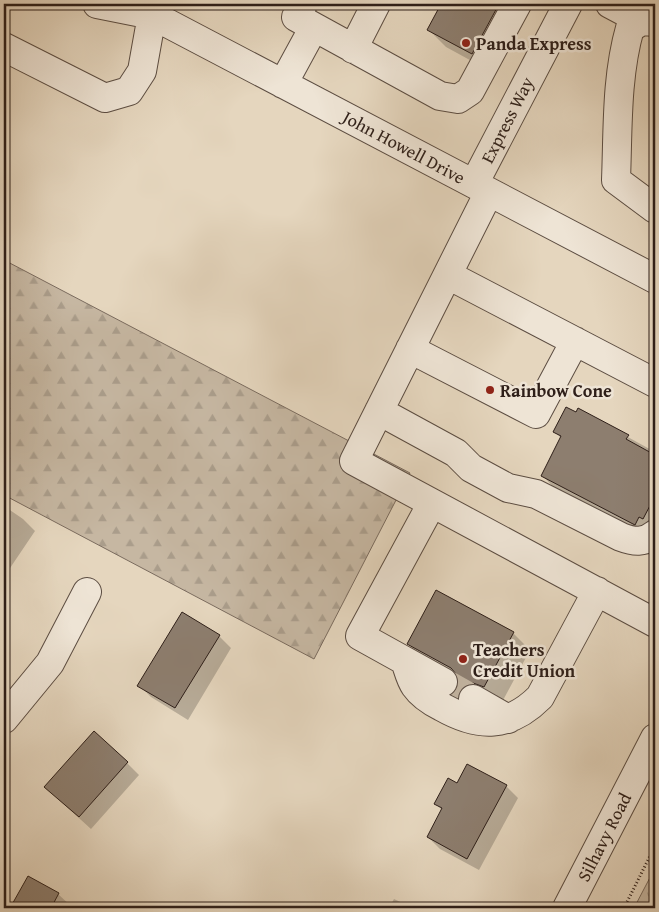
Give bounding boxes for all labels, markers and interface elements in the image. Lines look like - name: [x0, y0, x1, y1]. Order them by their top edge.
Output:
- place label: Panda Express: [476, 30, 592, 57]
- marker: Panda Express: [460, 37, 472, 49]
- street label: Express Way: [474, 72, 540, 168]
- street label: John Howell Drive: [336, 102, 470, 191]
- place label: Rainbow Cone: [500, 377, 612, 404]
- marker: Rainbow Cone: [484, 384, 496, 396]
- place label: Teachers Credit Union: [473, 636, 576, 684]
- marker: Teachers Credit Union: [457, 653, 469, 665]
- street label: Silhavy Road: [570, 787, 638, 886]

